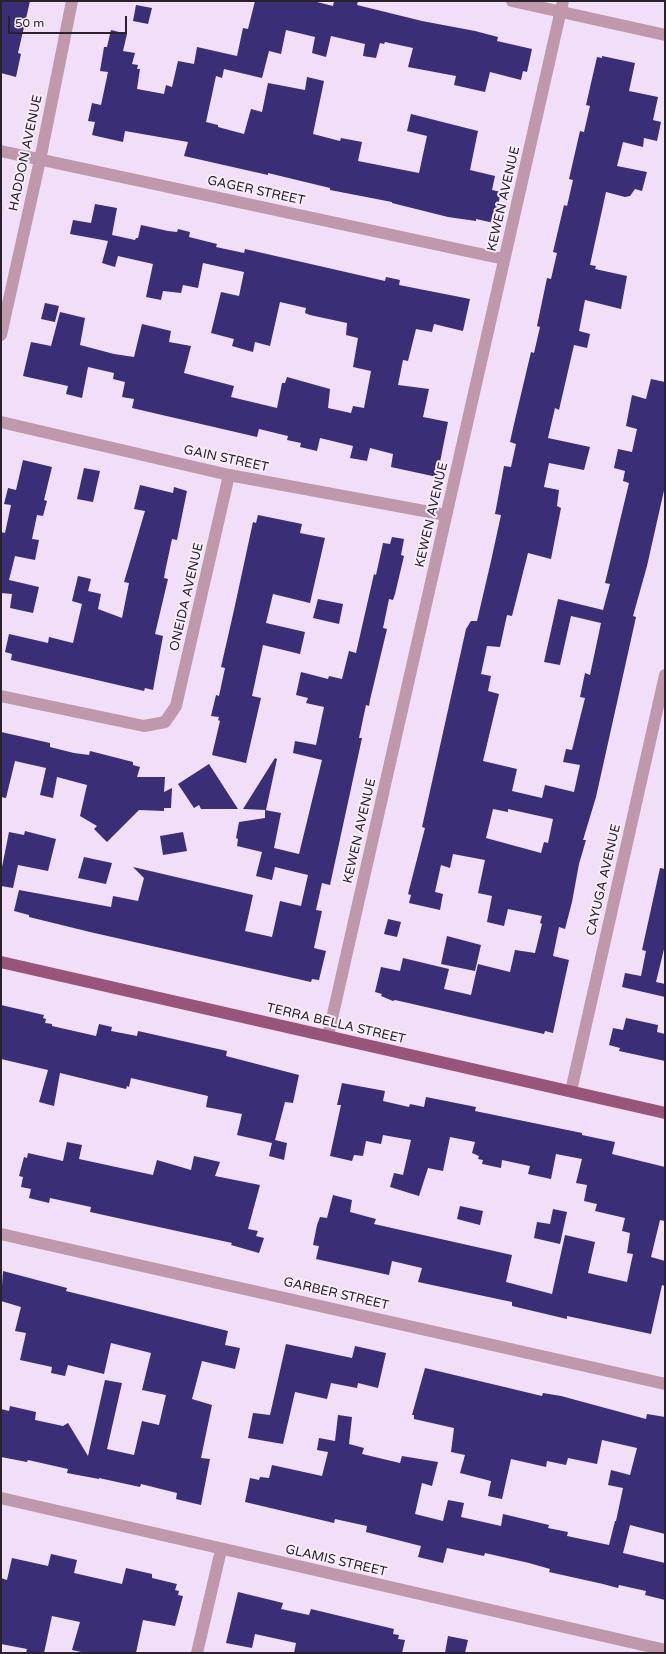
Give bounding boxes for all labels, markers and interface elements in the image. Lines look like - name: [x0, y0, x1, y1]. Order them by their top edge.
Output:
- scale bar: [10, 8, 129, 34]
- text: 50 m: [15, 16, 44, 30]
- street label: HADDON AVENUE: [6, 93, 46, 213]
- street label: KEWEN AVENUE: [484, 145, 524, 253]
- street label: GAGER STREET: [206, 173, 306, 209]
- street label: GAIN STREET: [182, 442, 270, 476]
- street label: KEWEN AVENUE: [412, 461, 452, 569]
- street label: ONEIDA AVENUE: [167, 541, 207, 653]
- street label: KEWEN AVENUE: [340, 777, 380, 885]
- street label: CAYUGA AVENUE: [584, 823, 624, 937]
- street label: TERRA BELLA STREET: [265, 1000, 407, 1048]
- street label: GARBER STREET: [282, 1274, 390, 1314]
- street label: GLAMIS STREET: [284, 1542, 388, 1580]

